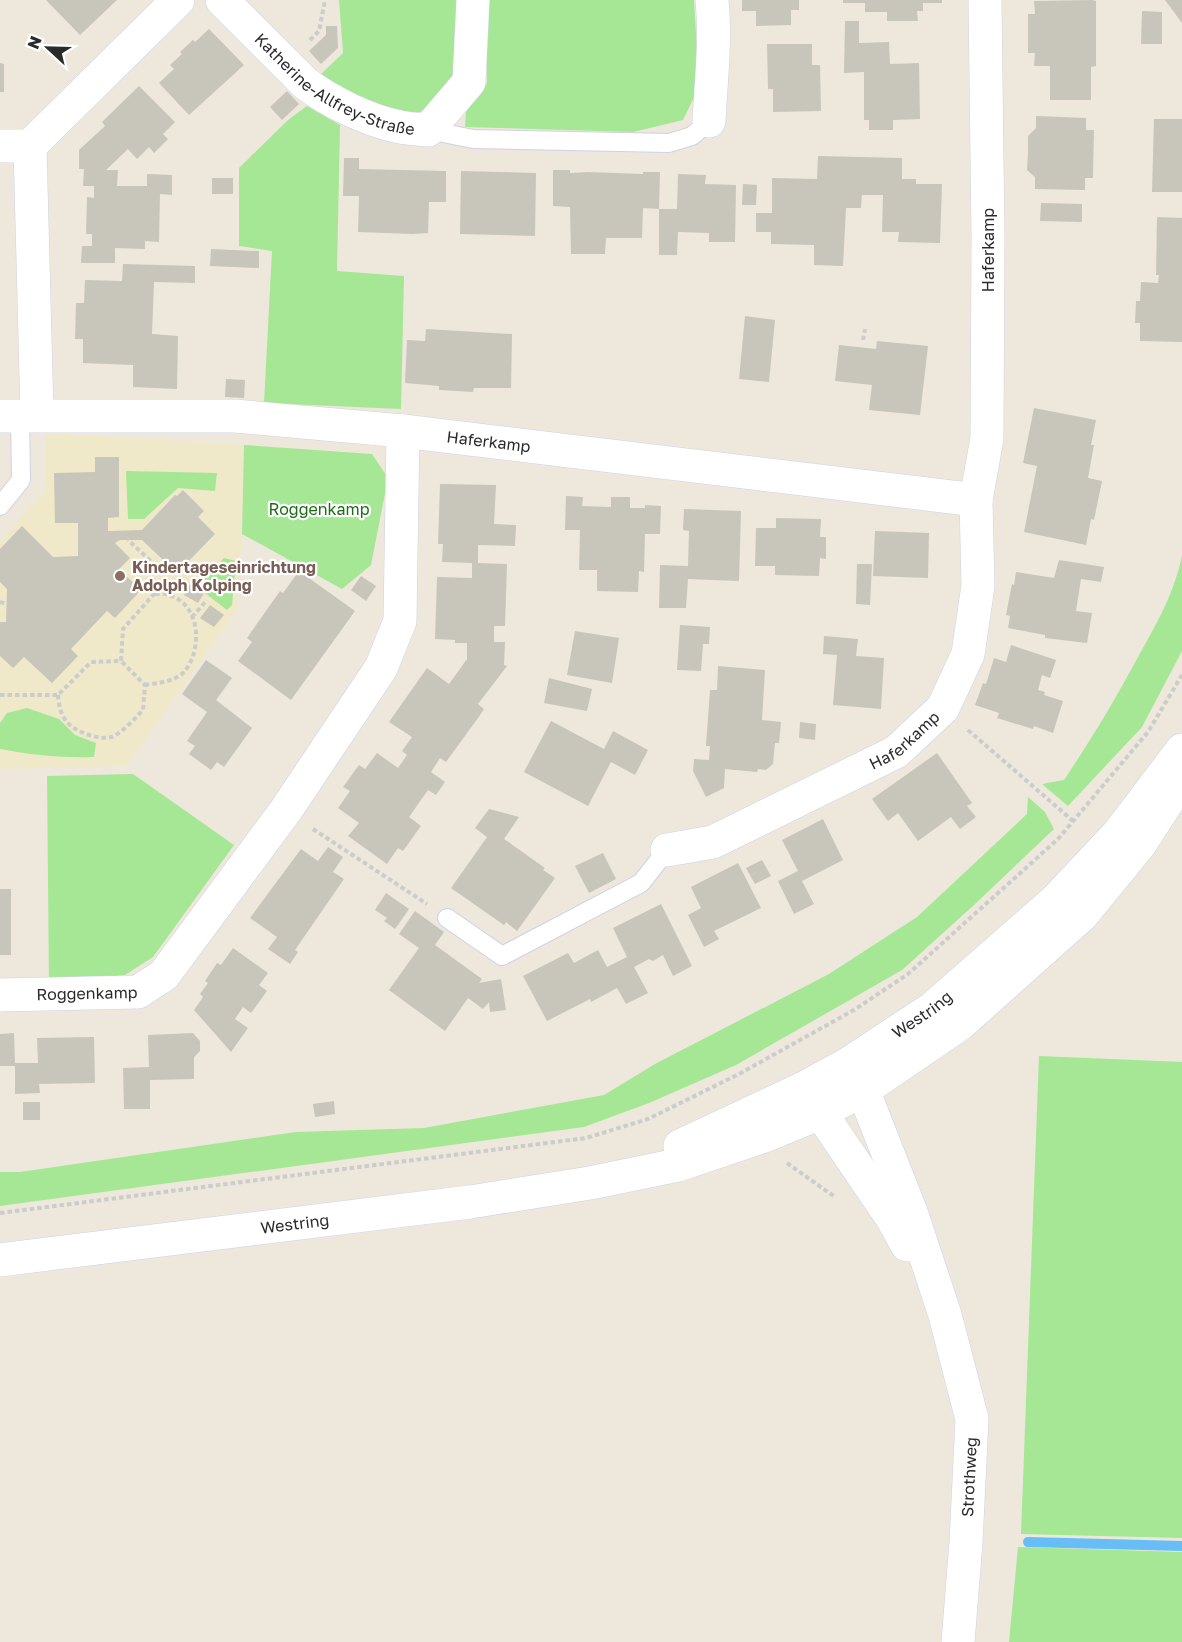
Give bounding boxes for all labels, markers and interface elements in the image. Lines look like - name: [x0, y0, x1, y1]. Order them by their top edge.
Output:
- north arrow: [18, 18, 78, 78]
- street label: Katherine-Allfrey-Straße: [251, 29, 416, 139]
- text: N: [23, 33, 46, 52]
- street label: Haferkamp: [978, 208, 998, 292]
- street label: Haferkamp: [446, 426, 532, 456]
- park label: Roggenkamp: [268, 499, 370, 519]
- place label: Kindertageseinrichtung Adolph Kolping: [132, 557, 316, 595]
- marker: Kindertageseinrichtung Adolph Kolping: [113, 569, 127, 583]
- street label: Haferkamp: [866, 707, 944, 774]
- street label: Roggenkamp: [36, 982, 138, 1004]
- street label: Westring: [888, 986, 956, 1042]
- street label: Westring: [259, 1209, 330, 1238]
- street label: Strothweg: [957, 1437, 981, 1517]

